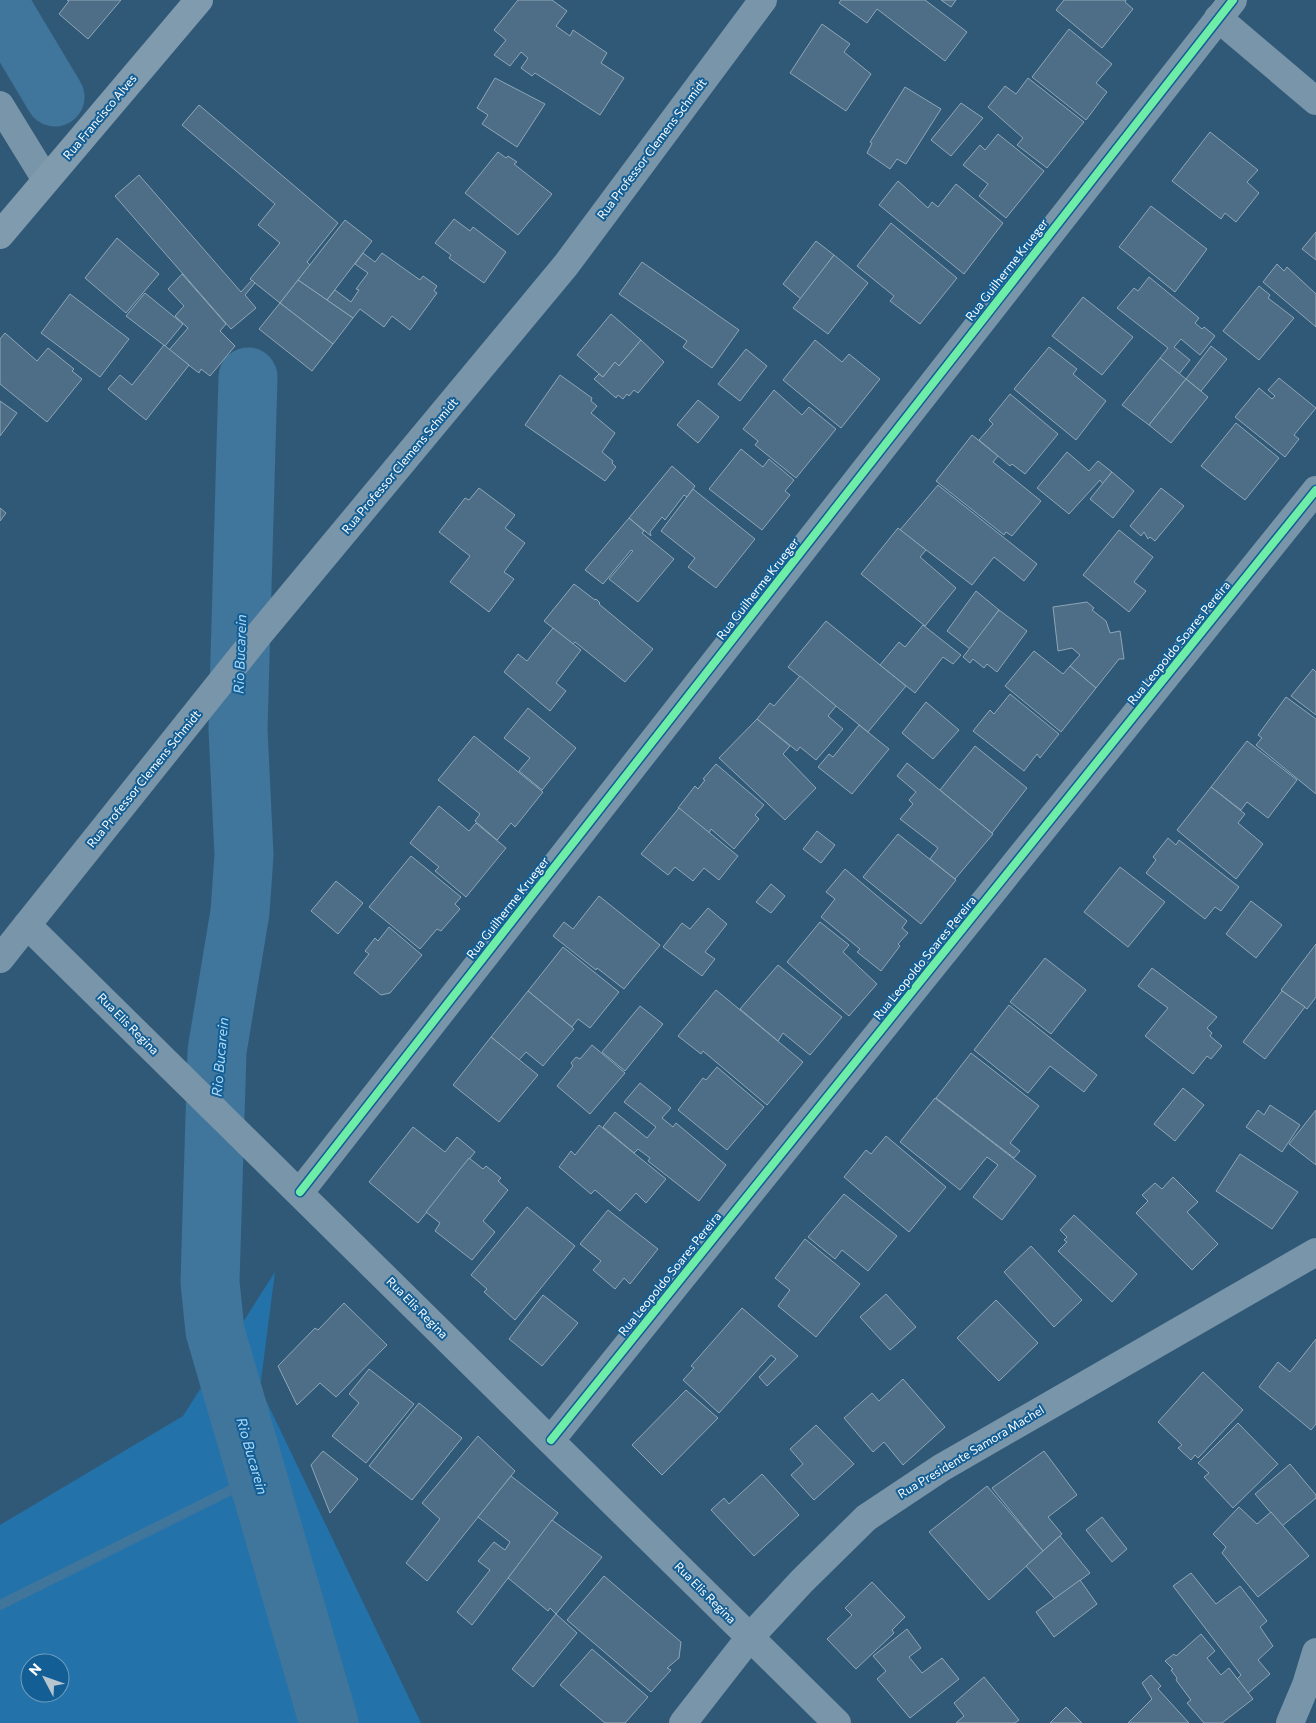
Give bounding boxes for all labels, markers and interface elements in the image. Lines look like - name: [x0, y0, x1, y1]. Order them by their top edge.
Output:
- street label: Rua Francisco Alves: [60, 71, 139, 162]
- street label: Rua Professor Clemens Schmidt: [594, 75, 709, 222]
- street label: Rua Guilherme Krueger: [962, 216, 1050, 323]
- street label: Rua Professor Clemens Schmidt: [338, 395, 460, 536]
- street label: Rua Guilherme Krueger: [713, 535, 801, 642]
- street label: Rua Leopoldo Soares Pereira: [1124, 578, 1232, 707]
- water label: Rio Bucarein: [230, 614, 249, 694]
- street label: Rua Professor Clemens Schmidt: [83, 707, 203, 850]
- street label: Rua Guilherme Krueger: [463, 854, 551, 961]
- street label: Rua Leopoldo Soares Pereira: [870, 893, 978, 1022]
- street label: Rua Elis Regina: [95, 990, 162, 1057]
- water label: Rio Bucarein: [208, 1017, 231, 1097]
- street label: Rua Leopoldo Soares Pereira: [615, 1209, 723, 1338]
- street label: Rua Elis Regina: [384, 1274, 451, 1341]
- street label: Rua Presidente Samora Machel: [895, 1402, 1046, 1500]
- water label: Rio Bucarein: [233, 1415, 272, 1496]
- street label: Rua Elis Regina: [672, 1559, 739, 1626]
- north arrow: [20, 1653, 70, 1703]
- text: N: [25, 1660, 45, 1679]

